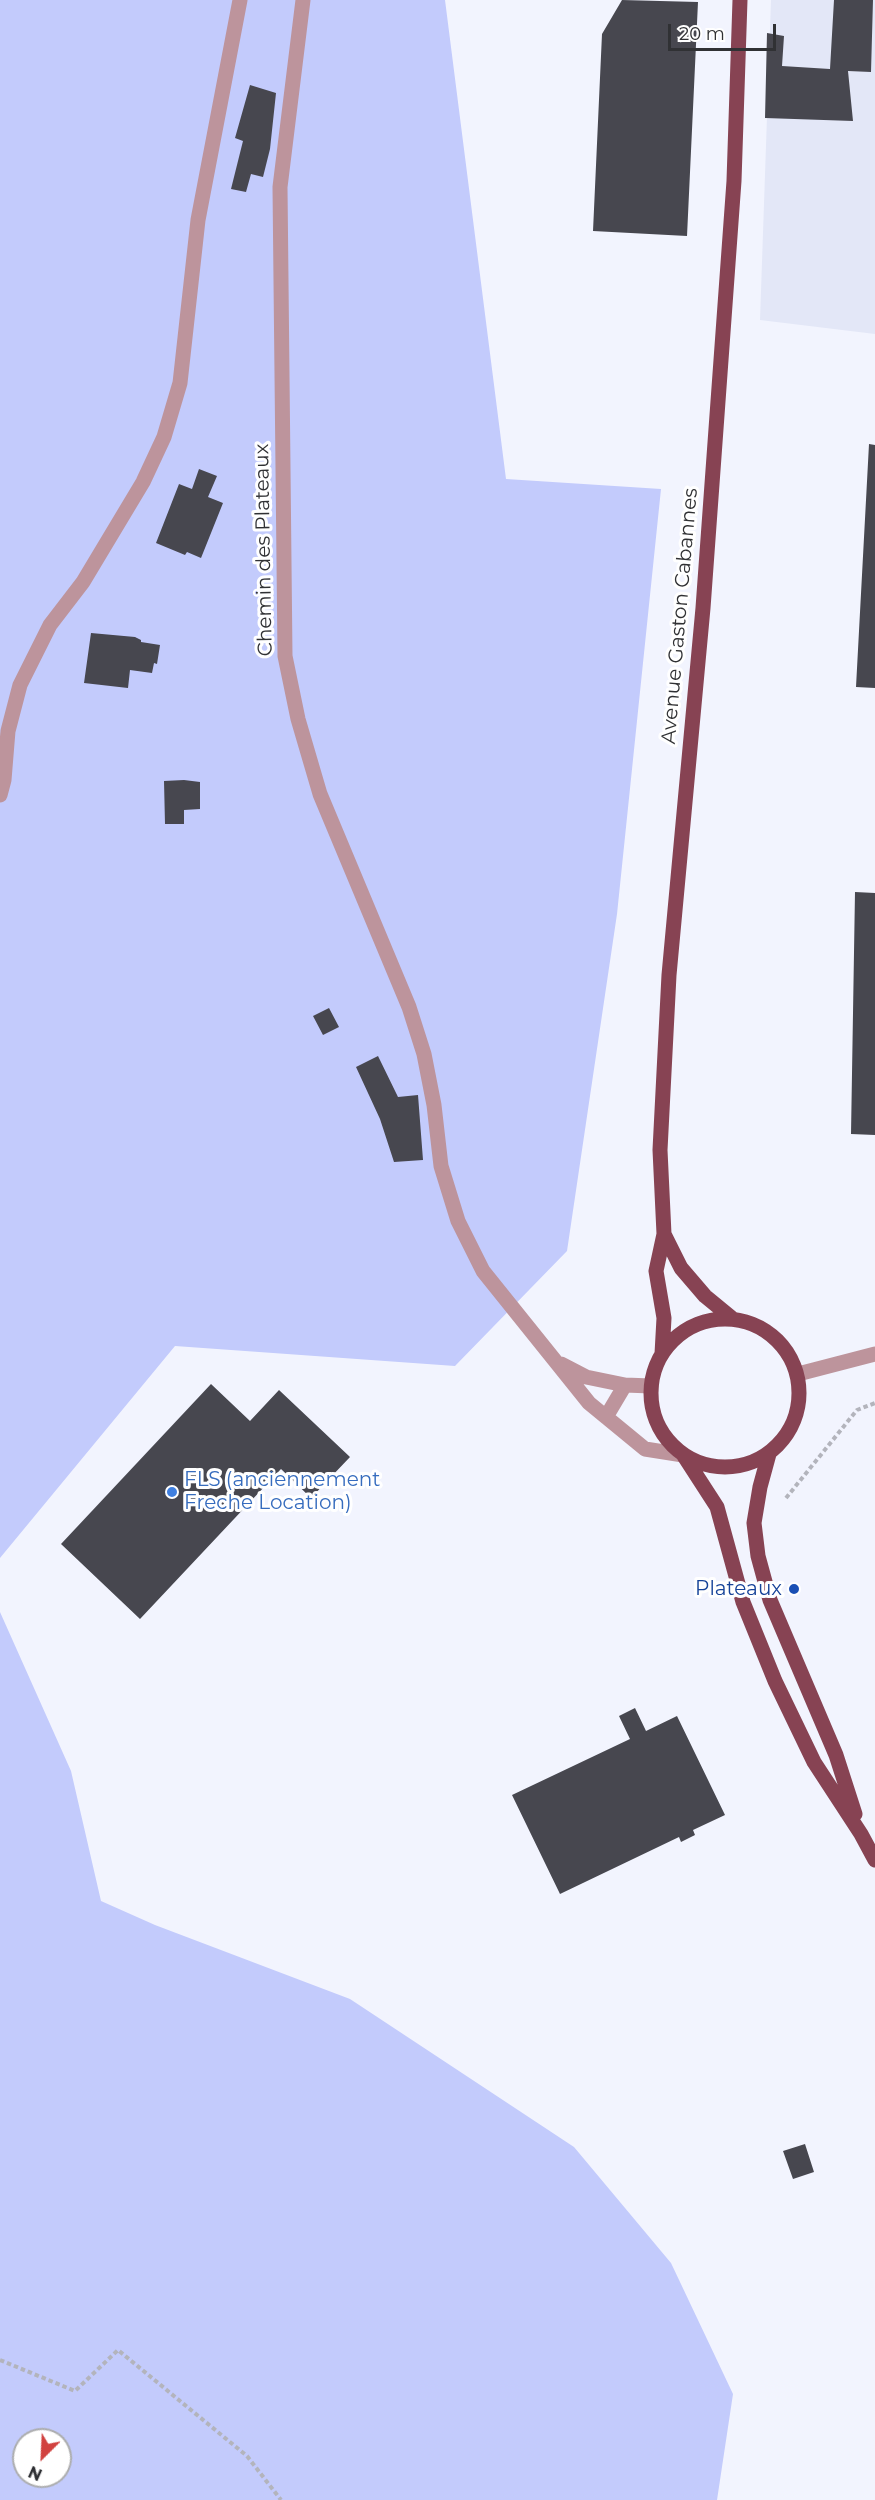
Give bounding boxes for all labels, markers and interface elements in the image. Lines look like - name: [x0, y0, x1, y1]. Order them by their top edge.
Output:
- scale bar: [671, 12, 779, 50]
- text: 20 m: [679, 23, 725, 45]
- street label: Chemin des Plateaux: [250, 443, 278, 657]
- street label: Avenue Gaston Cabannes: [657, 487, 703, 745]
- place label: FLS (anciennement Freche Location): [184, 1468, 380, 1515]
- marker: FLS (anciennement Freche Location): [165, 1485, 179, 1499]
- place label: Plateaux: [695, 1577, 782, 1601]
- marker: Plateaux: [787, 1582, 801, 1596]
- north arrow: [12, 2428, 72, 2488]
- text: N: [26, 2462, 45, 2484]

